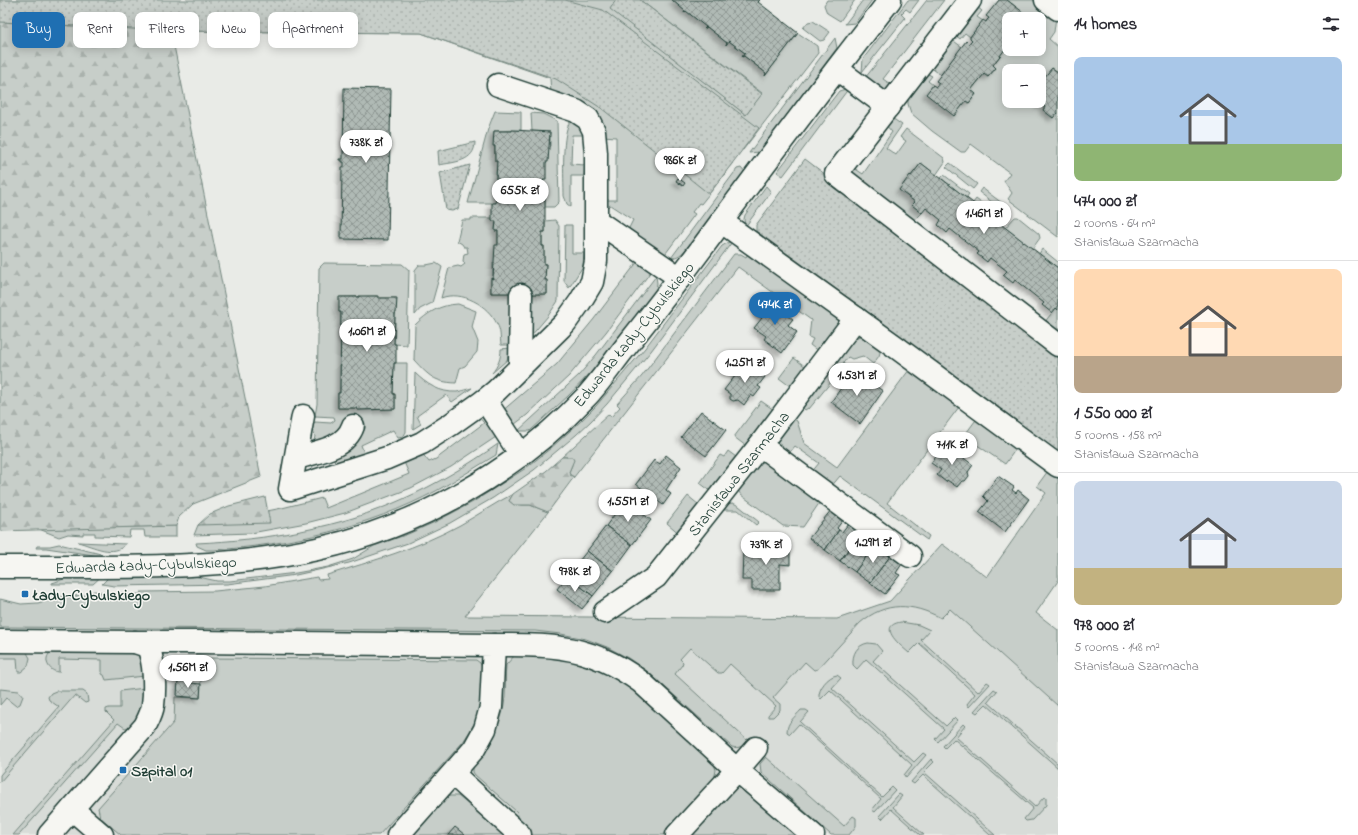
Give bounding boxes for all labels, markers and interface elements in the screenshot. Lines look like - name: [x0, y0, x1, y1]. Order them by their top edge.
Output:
- chip: Buy: [12, 12, 65, 48]
- chip: Rent: [73, 12, 127, 48]
- chip: Filters: [135, 12, 199, 48]
- chip: New: [207, 12, 260, 48]
- chip: Apartment: [268, 12, 358, 48]
- map controls: [1002, 12, 1046, 108]
- button: +: [1002, 12, 1046, 56]
- text: 14 homes: [1074, 12, 1137, 37]
- icon: filters: [1320, 13, 1342, 35]
- button: −: [1002, 64, 1046, 108]
- icon: home: [1172, 83, 1244, 155]
- pin: 738K zł: [329, 130, 403, 164]
- text: 738K zł: [349, 133, 383, 152]
- pin: 986K zł: [643, 148, 717, 182]
- text: 986K zł: [664, 151, 696, 170]
- pin: 655K zł: [483, 178, 557, 212]
- text: 655K zł: [501, 181, 539, 200]
- text: 474 000 zł: [1074, 189, 1137, 214]
- pin: 1.46M zł: [943, 201, 1025, 235]
- text: 1.46M zł: [965, 204, 1003, 223]
- text: 2 rooms · 64 m²: [1074, 214, 1156, 233]
- text: Stanisława Szarmacha: [1074, 233, 1199, 252]
- street label: Edwarda Łady-Cybulskiego: [568, 257, 701, 413]
- pin: 474K zł: [738, 292, 812, 326]
- text: 474K zł: [758, 295, 792, 314]
- icon: home: [1172, 295, 1244, 367]
- pin: 1.06M zł: [326, 319, 408, 353]
- text: 1.06M zł: [348, 322, 386, 341]
- pin: 1.25M zł: [704, 350, 786, 384]
- text: 1.25M zł: [725, 353, 765, 372]
- pin: 1.53M zł: [816, 363, 898, 397]
- text: 1.53M zł: [837, 366, 877, 385]
- text: 1 550 000 zł: [1074, 401, 1152, 426]
- street label: Stanisława Szarmacha: [683, 406, 796, 542]
- text: 5 rooms · 158 m²: [1074, 426, 1162, 445]
- pin: 711K zł: [915, 432, 989, 466]
- text: 711K zł: [936, 435, 968, 454]
- text: Stanisława Szarmacha: [1074, 445, 1199, 464]
- pin: 1.55M zł: [587, 489, 669, 523]
- text: 1.55M zł: [607, 492, 649, 511]
- icon: home: [1172, 507, 1244, 579]
- pin: 1.29M zł: [832, 530, 914, 564]
- pin: 739K zł: [729, 532, 803, 566]
- text: 1.29M zł: [855, 533, 891, 552]
- text: 739K zł: [750, 535, 782, 554]
- street label: Edwarda Łady-Cybulskiego: [55, 551, 237, 581]
- pin: 978K zł: [538, 559, 612, 593]
- text: 978K zł: [559, 562, 591, 581]
- place label: Łady-Cybulskiego: [32, 584, 150, 609]
- marker: Łady-Cybulskiego: [20, 589, 30, 599]
- text: 978 000 zł: [1074, 613, 1134, 638]
- text: 5 rooms · 148 m²: [1074, 638, 1160, 657]
- pin: 1.56M zł: [147, 655, 229, 689]
- text: Stanisława Szarmacha: [1074, 657, 1199, 676]
- text: 1.56M zł: [168, 658, 208, 677]
- place label: Szpital 01: [131, 760, 193, 784]
- marker: Szpital 01: [118, 765, 128, 775]

